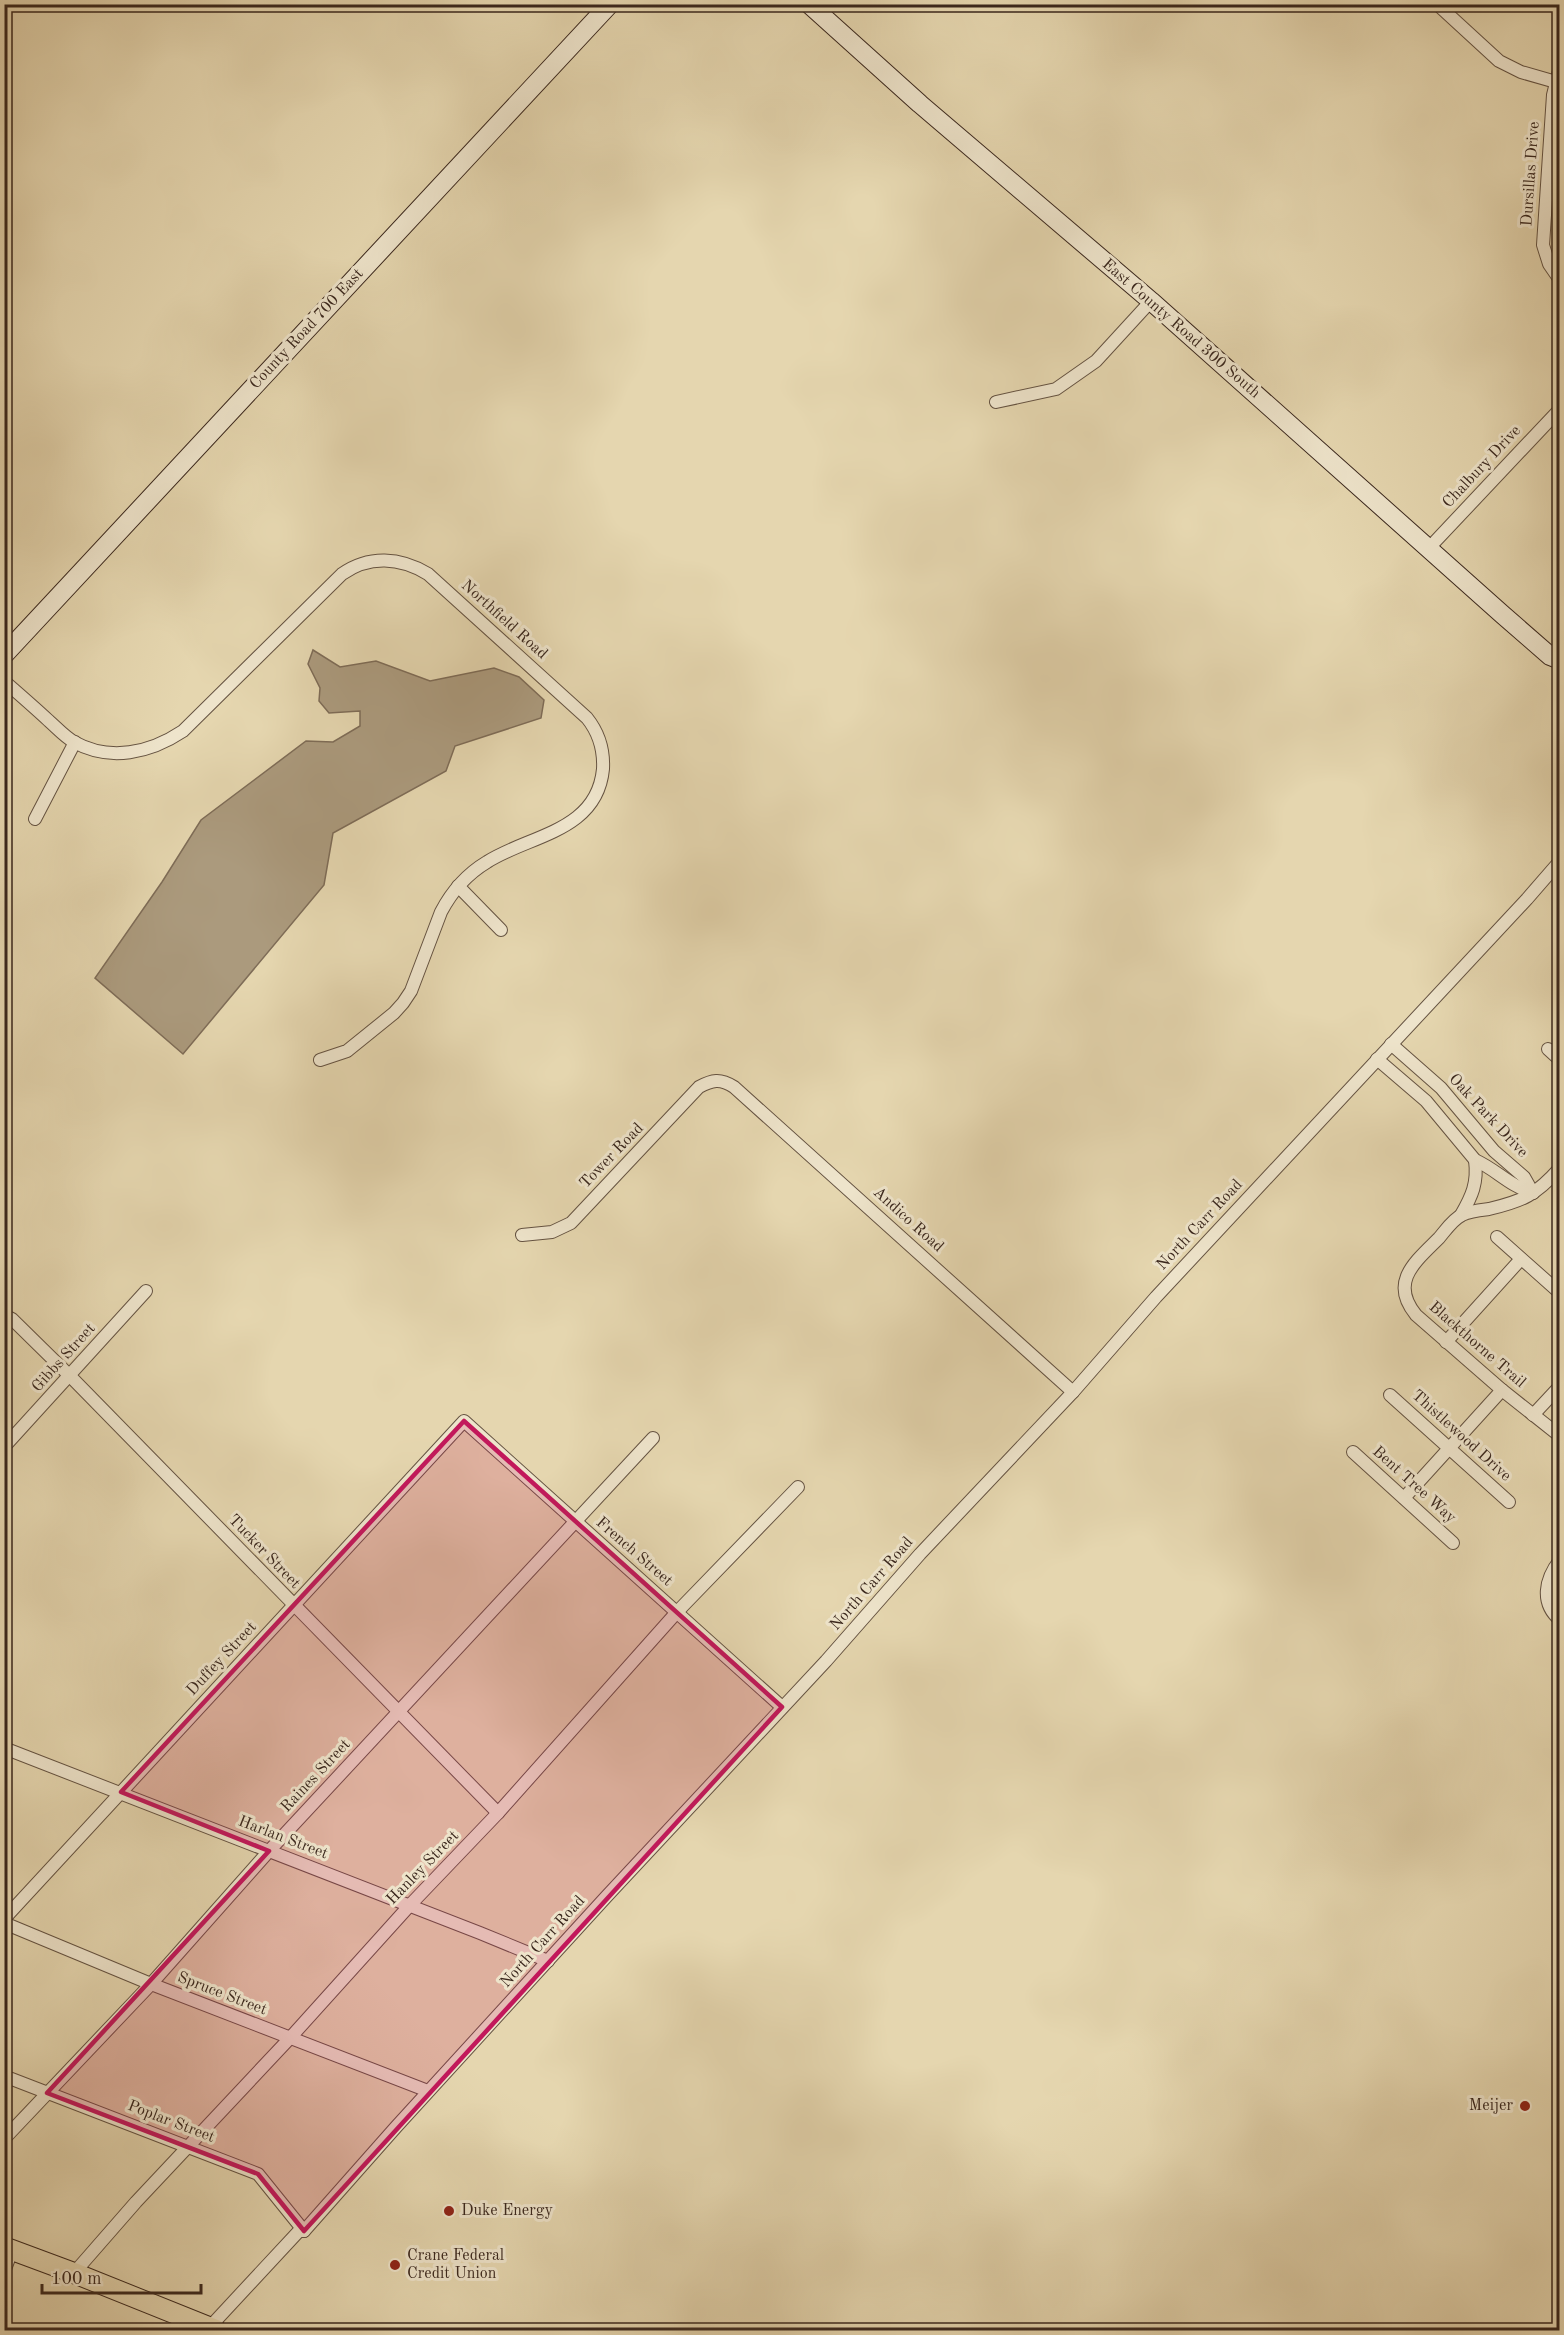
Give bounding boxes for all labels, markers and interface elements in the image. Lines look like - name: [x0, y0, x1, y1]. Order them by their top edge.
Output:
- street label: Dursillas Drive: [1519, 121, 1543, 227]
- street label: East County Road 300 South: [1099, 256, 1263, 402]
- street label: County Road 700 East: [247, 265, 367, 392]
- street label: Chalbury Drive: [1440, 423, 1524, 511]
- street label: Northfield Road: [458, 577, 550, 663]
- street label: Oak Park Drive: [1445, 1071, 1531, 1161]
- street label: Tower Road: [577, 1120, 647, 1192]
- street label: North Carr Road: [1154, 1177, 1246, 1273]
- street label: Andico Road: [870, 1184, 946, 1256]
- street label: Blackthorne Trail: [1426, 1299, 1528, 1391]
- street label: Gibbs Street: [29, 1320, 99, 1395]
- street label: Thistlewood Drive: [1408, 1387, 1514, 1485]
- street label: Bent Tree Way: [1369, 1444, 1459, 1527]
- street label: Tucker Street: [225, 1512, 303, 1592]
- street label: French Street: [593, 1514, 676, 1590]
- street label: North Carr Road: [827, 1534, 917, 1634]
- street label: Duffey Street: [184, 1619, 260, 1699]
- street label: Raines Street: [278, 1736, 354, 1816]
- street label: Harlan Street: [236, 1814, 330, 1863]
- street label: Hanley Street: [384, 1828, 462, 1908]
- street label: North Carr Road: [498, 1893, 588, 1991]
- street label: Spruce Street: [175, 1970, 269, 2019]
- street label: Poplar Street: [125, 2098, 217, 2146]
- place label: Meijer: [1469, 2098, 1513, 2114]
- marker: Meijer: [1518, 2099, 1532, 2113]
- place label: Duke Energy: [461, 2203, 553, 2219]
- marker: Duke Energy: [442, 2204, 456, 2218]
- place label: Crane Federal Credit Union: [407, 2248, 504, 2282]
- scale bar: [42, 2257, 201, 2295]
- marker: Crane Federal Credit Union: [388, 2258, 402, 2272]
- text: 100 m: [51, 2270, 102, 2288]

